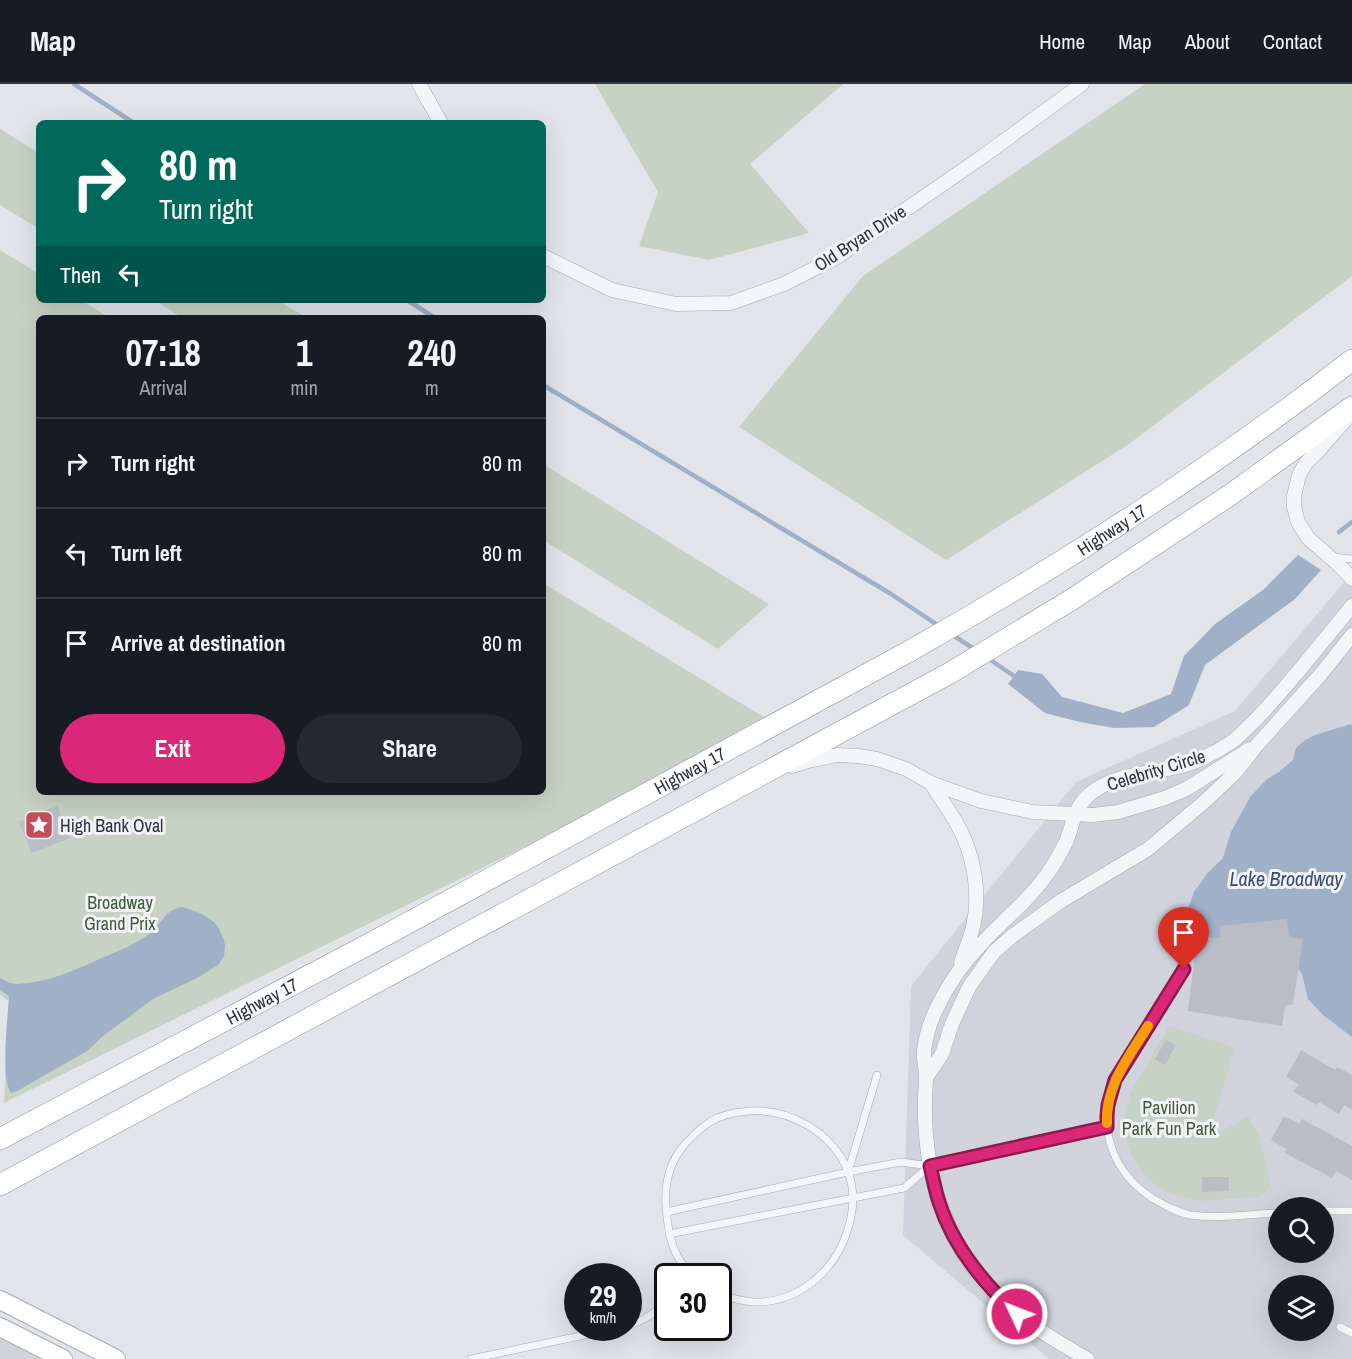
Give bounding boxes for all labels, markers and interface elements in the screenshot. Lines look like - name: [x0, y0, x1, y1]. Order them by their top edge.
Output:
- text: Map: [30, 22, 76, 60]
- text: Home: [1039, 27, 1085, 56]
- text: Map: [1118, 27, 1152, 56]
- text: About: [1185, 27, 1230, 56]
- text: Contact: [1263, 27, 1322, 56]
- text: 80 m: [159, 137, 238, 193]
- icon: right: [60, 144, 138, 222]
- text: Turn right: [159, 191, 253, 227]
- street label: Old Bryan Drive: [809, 199, 911, 277]
- icon: left: [113, 258, 146, 291]
- text: Then: [60, 260, 101, 290]
- text: 07:18: [125, 329, 201, 377]
- text: 1: [296, 329, 312, 377]
- text: 240: [407, 329, 457, 377]
- text: Arrival: [140, 374, 187, 401]
- text: min: [290, 374, 318, 401]
- text: m: [425, 374, 439, 401]
- icon: right: [60, 447, 93, 480]
- text: Turn right: [111, 448, 195, 478]
- text: 80 m: [482, 448, 522, 478]
- street label: Highway 17: [1072, 498, 1151, 561]
- icon: left: [60, 537, 93, 570]
- text: Turn left: [111, 538, 182, 568]
- text: 80 m: [482, 538, 522, 568]
- icon: arrive: [60, 627, 93, 660]
- text: Arrive at destination: [111, 628, 285, 658]
- text: 80 m: [482, 628, 522, 658]
- button: Exit: [60, 714, 285, 783]
- button: Share: [297, 714, 522, 783]
- street label: Highway 17: [649, 741, 730, 800]
- street label: Celebrity Circle: [1104, 743, 1208, 797]
- place icon: High Bank Oval: [23, 809, 55, 841]
- place label: High Bank Oval: [60, 813, 163, 838]
- water label: Lake Broadway: [1229, 865, 1343, 892]
- park label: Broadway Grand Prix: [84, 890, 156, 936]
- pin: [1158, 907, 1209, 969]
- icon: arrive: [1167, 916, 1200, 949]
- street label: Highway 17: [221, 971, 302, 1030]
- park label: Pavilion Park Fun Park: [1122, 1095, 1217, 1141]
- map controls: [1268, 1197, 1334, 1341]
- button: search: [1268, 1197, 1334, 1263]
- speed limit sign: 30: [654, 1263, 732, 1341]
- text: 29: [589, 1275, 617, 1315]
- button: layers: [1268, 1275, 1334, 1341]
- position arrow: [985, 1282, 1049, 1346]
- text: km/h: [590, 1307, 616, 1328]

